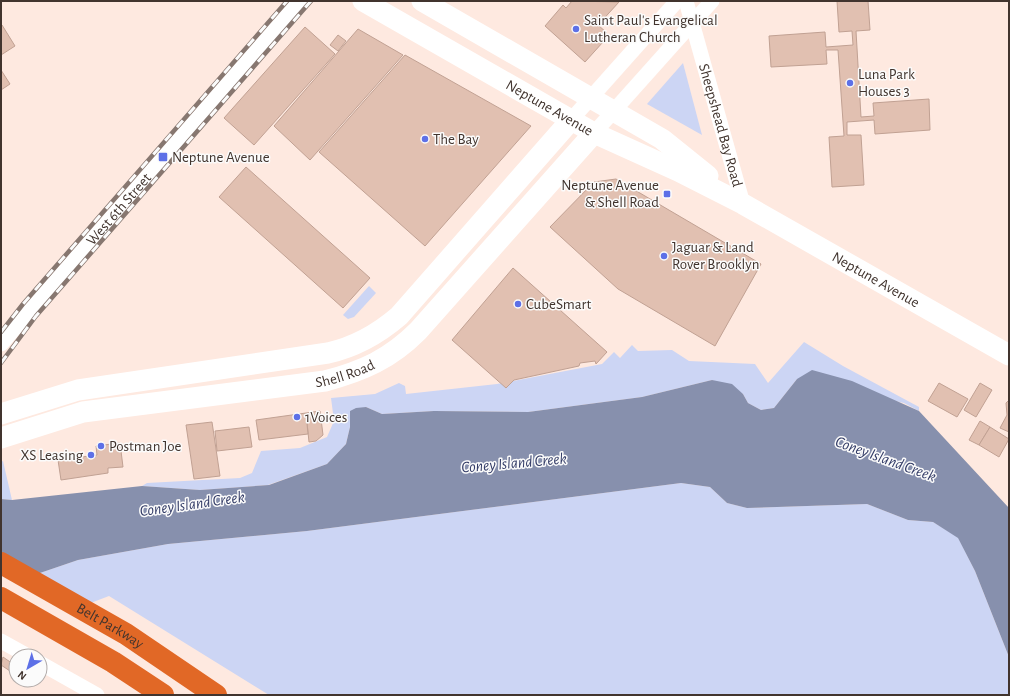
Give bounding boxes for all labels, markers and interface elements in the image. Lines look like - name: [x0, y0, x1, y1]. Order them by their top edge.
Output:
- place label: Saint Paul's Evangelical Lutheran Church: [584, 13, 718, 45]
- marker: Saint Paul's Evangelical Lutheran Church: [571, 24, 581, 34]
- street label: Sheepshead Bay Road: [696, 62, 745, 189]
- place label: Luna Park Houses 3: [858, 67, 915, 99]
- street label: Neptune Avenue: [503, 77, 596, 139]
- marker: Luna Park Houses 3: [845, 78, 855, 88]
- place label: The Bay: [433, 132, 479, 147]
- marker: The Bay: [420, 134, 430, 144]
- place label: Neptune Avenue: [172, 150, 270, 165]
- marker: Neptune Avenue: [157, 151, 169, 163]
- street label: West 6th Street: [84, 170, 154, 248]
- place label: Neptune Avenue & Shell Road: [561, 178, 659, 210]
- marker: Neptune Avenue & Shell Road: [662, 189, 672, 199]
- place label: Jaguar & Land Rover Brooklyn: [672, 240, 759, 272]
- street label: Neptune Avenue: [829, 249, 922, 311]
- marker: Jaguar & Land Rover Brooklyn: [659, 251, 669, 261]
- place label: CubeSmart: [526, 297, 591, 312]
- marker: CubeSmart: [513, 299, 523, 309]
- street label: Shell Road: [314, 357, 377, 390]
- place label: 1Voices: [305, 410, 347, 425]
- marker: 1Voices: [292, 412, 302, 422]
- water label: Coney Island Creek: [833, 433, 938, 485]
- place label: Postman Joe: [109, 439, 182, 454]
- marker: Postman Joe: [96, 441, 106, 451]
- place label: XS Leasing: [20, 448, 84, 463]
- marker: XS Leasing: [86, 450, 96, 460]
- water label: Coney Island Creek: [461, 450, 567, 476]
- water label: Coney Island Creek: [139, 489, 246, 519]
- street label: Belt Parkway: [74, 601, 147, 652]
- north arrow: [8, 648, 48, 688]
- text: N: [16, 669, 29, 682]

